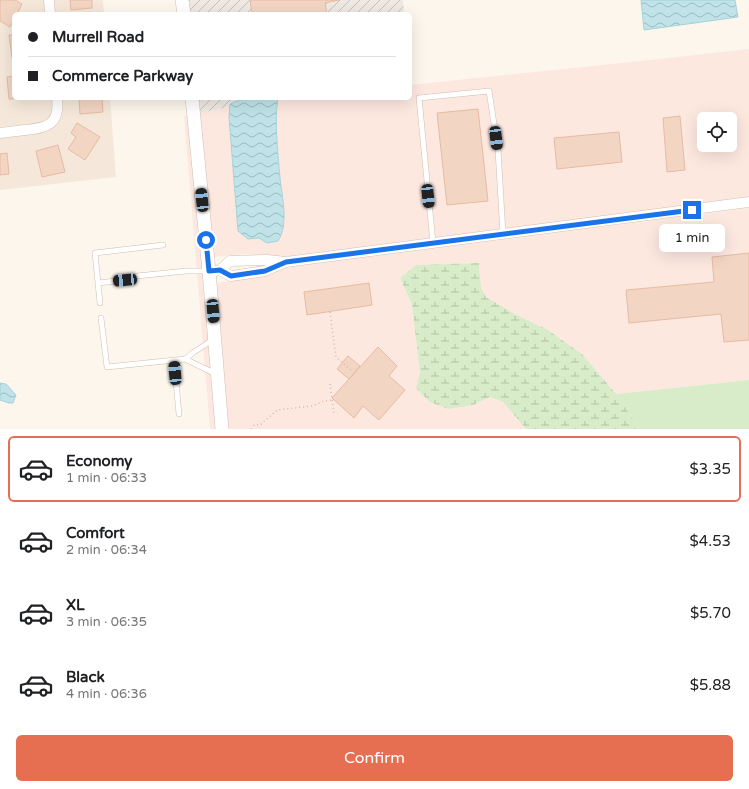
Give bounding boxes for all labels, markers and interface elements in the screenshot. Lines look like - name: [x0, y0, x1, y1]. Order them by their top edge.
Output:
- text: Murrell Road: [52, 28, 144, 46]
- text: Commerce Parkway: [52, 67, 193, 85]
- map controls: [697, 112, 737, 152]
- button: locate: [697, 112, 737, 152]
- car: [489, 125, 503, 151]
- car: [421, 183, 435, 209]
- car: [195, 187, 209, 213]
- route end: [683, 201, 701, 219]
- callout: 1 min: [659, 224, 725, 252]
- text: 1 min: [675, 230, 709, 246]
- route start: [197, 231, 215, 249]
- car: [113, 273, 137, 287]
- car: [206, 299, 220, 323]
- car: [168, 361, 182, 385]
- icon: car: [18, 451, 54, 487]
- text: Economy: [66, 452, 132, 470]
- text: $3.35: [690, 460, 731, 478]
- text: 1 min · 06:33: [66, 470, 147, 486]
- icon: car: [18, 523, 54, 559]
- text: Comfort: [66, 524, 125, 542]
- text: $4.53: [690, 532, 731, 550]
- text: 2 min · 06:34: [66, 542, 147, 558]
- icon: car: [18, 595, 54, 631]
- text: XL: [66, 596, 85, 614]
- text: $5.70: [690, 604, 731, 622]
- text: 3 min · 06:35: [66, 614, 147, 630]
- icon: car: [18, 667, 54, 703]
- text: Black: [66, 668, 105, 686]
- text: $5.88: [690, 676, 731, 694]
- text: 4 min · 06:36: [66, 686, 147, 702]
- button: Confirm: [16, 735, 733, 781]

